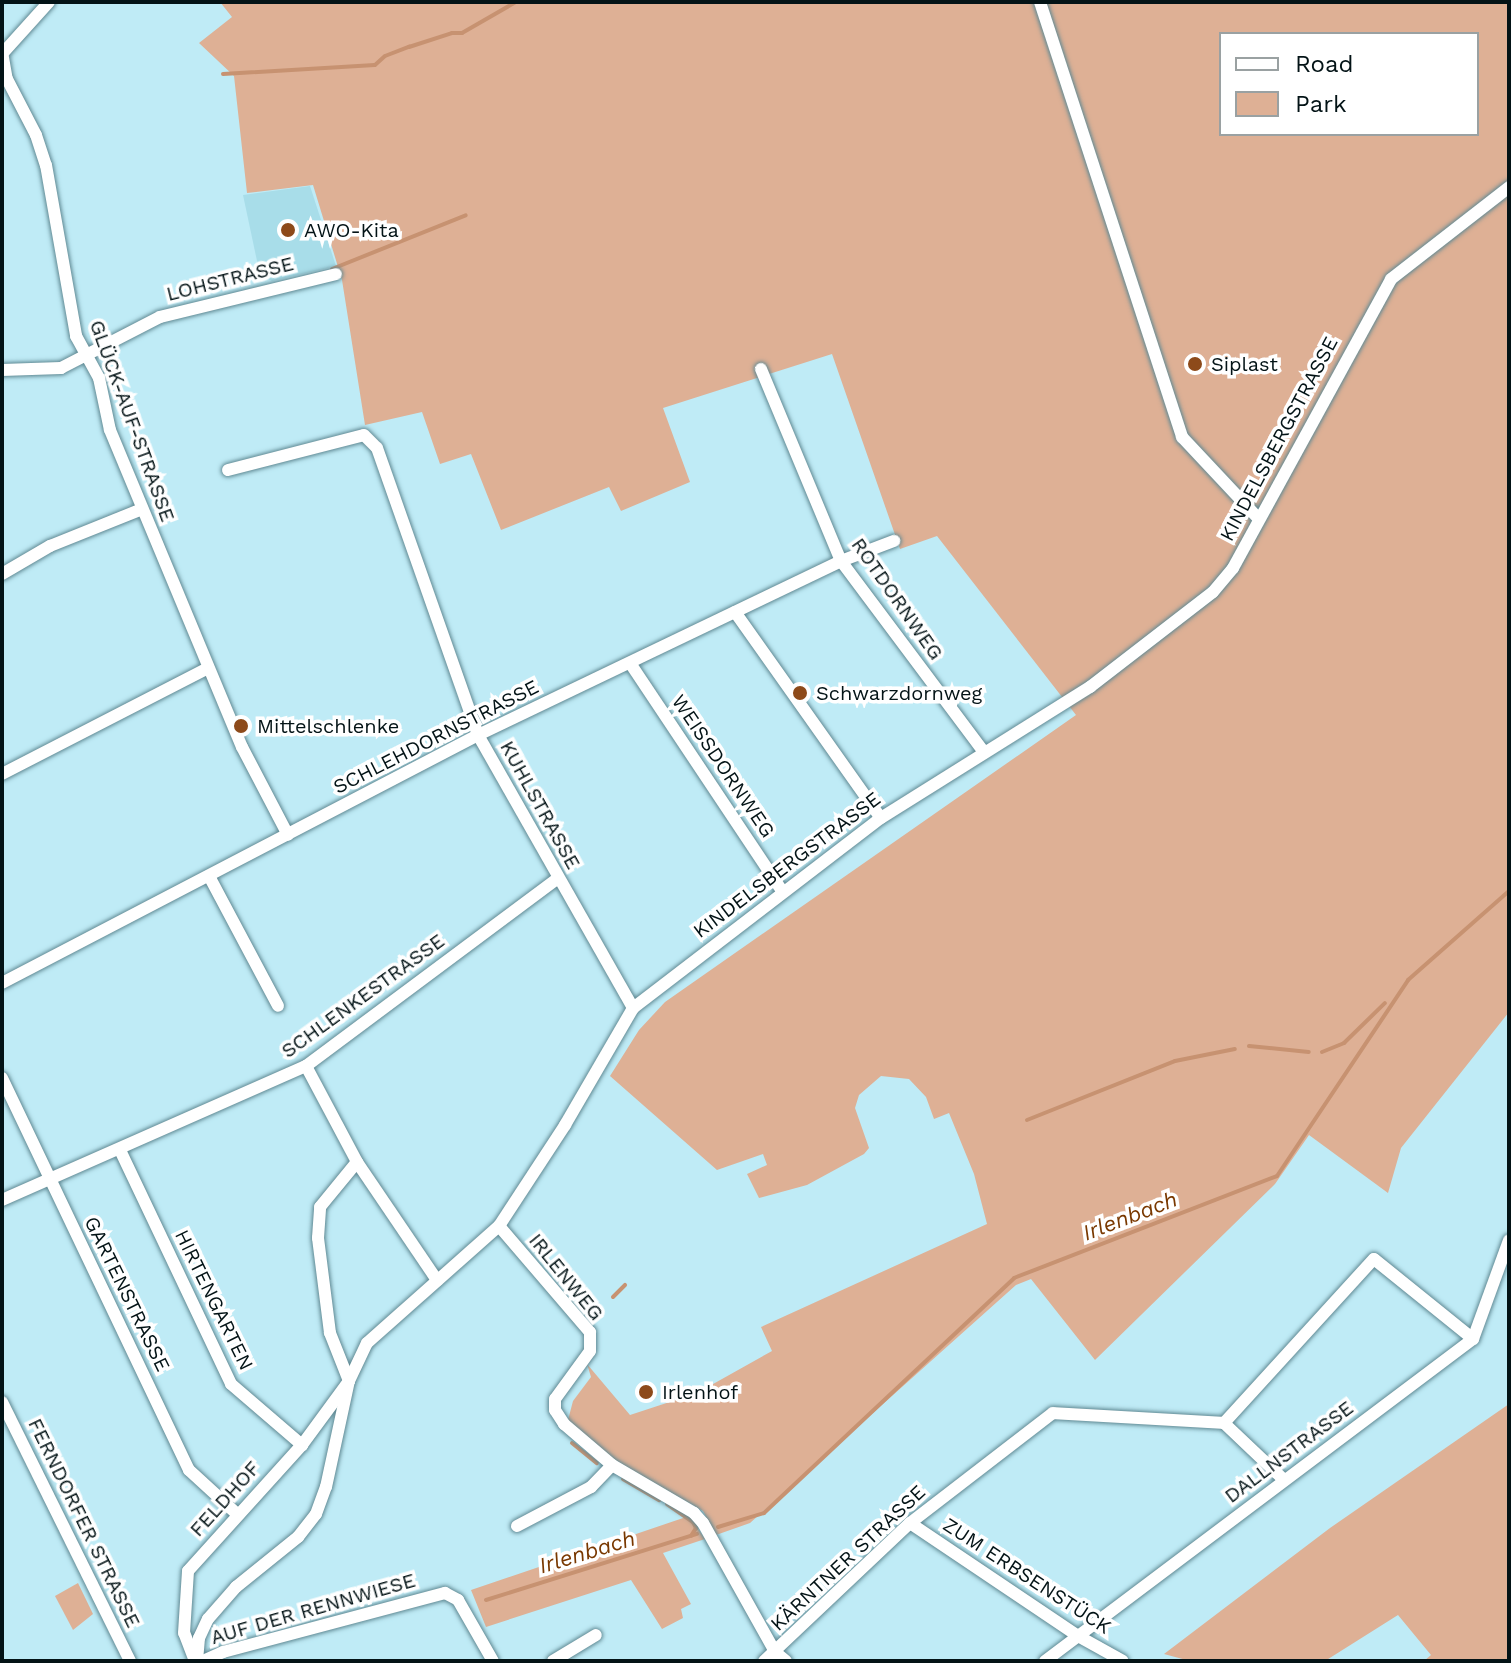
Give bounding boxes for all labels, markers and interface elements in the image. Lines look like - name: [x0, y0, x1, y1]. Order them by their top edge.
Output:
- legend: [1219, 32, 1479, 136]
- text: Road: [1295, 50, 1354, 78]
- text: Park: [1295, 90, 1347, 118]
- place label: AWO-Kita: [304, 218, 399, 242]
- marker: AWO-Kita: [279, 221, 297, 239]
- street label: LOHSTRASSE: [164, 252, 296, 306]
- street label: GLÜCK-AUF-STRASSE: [84, 317, 180, 525]
- street label: KINDELSBERGSTRASSE: [1215, 333, 1343, 545]
- place label: Siplast: [1211, 352, 1278, 376]
- marker: Siplast: [1186, 355, 1204, 373]
- street label: ROTDORNWEG: [846, 533, 948, 665]
- street label: SCHLEHDORNSTRASSE: [329, 675, 543, 799]
- place label: Schwarzdornweg: [816, 681, 982, 705]
- marker: Schwarzdornweg: [791, 684, 809, 702]
- street label: WEISSDORNWEG: [666, 690, 780, 842]
- place label: Mittelschlenke: [257, 714, 399, 738]
- marker: Mittelschlenke: [232, 717, 250, 735]
- street label: KUHLSTRASSE: [495, 737, 585, 873]
- street label: KINDELSBERGSTRASSE: [689, 787, 885, 943]
- street label: SCHLENKESTRASSE: [277, 929, 449, 1063]
- water label: Irlenbach: [1079, 1186, 1181, 1246]
- street label: GARTENSTRASSE: [79, 1213, 175, 1375]
- street label: HIRTENGARTEN: [170, 1226, 258, 1374]
- street label: IRLENWEG: [524, 1229, 608, 1325]
- place label: Irlenhof: [662, 1380, 738, 1404]
- marker: Irlenhof: [637, 1383, 655, 1401]
- street label: DALLNSTRASSE: [1220, 1396, 1358, 1508]
- street label: FERNDORFER STRASSE: [23, 1414, 145, 1632]
- street label: FELDHOF: [185, 1456, 265, 1542]
- street label: KÄRNTNER STRASSE: [766, 1480, 930, 1636]
- street label: ZUM ERBSENSTÜCK: [939, 1513, 1115, 1639]
- water label: Irlenbach: [536, 1525, 638, 1579]
- street label: AUF DER RENNWIESE: [208, 1568, 418, 1650]

